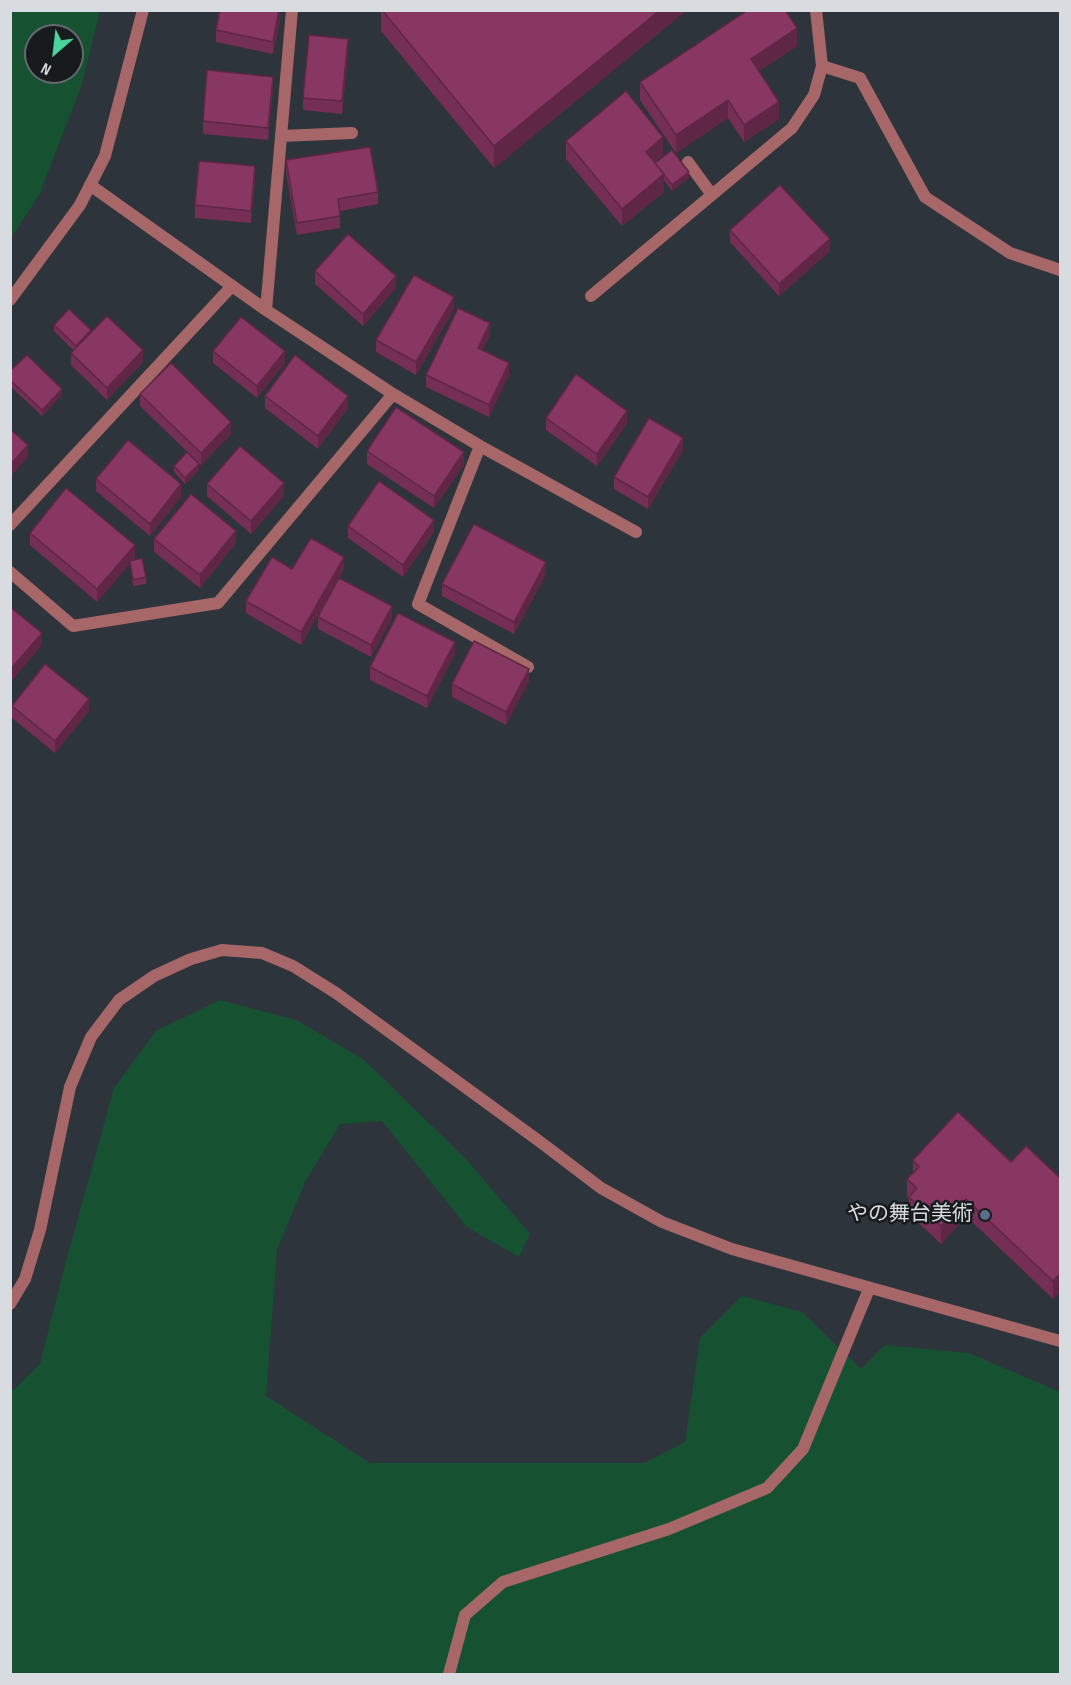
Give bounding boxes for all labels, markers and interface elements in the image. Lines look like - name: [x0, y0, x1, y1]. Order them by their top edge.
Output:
- north arrow: [24, 24, 84, 84]
- text: N: [38, 58, 54, 79]
- place label: やの舞台美術: [847, 1202, 973, 1228]
- marker: やの舞台美術: [978, 1208, 992, 1222]

